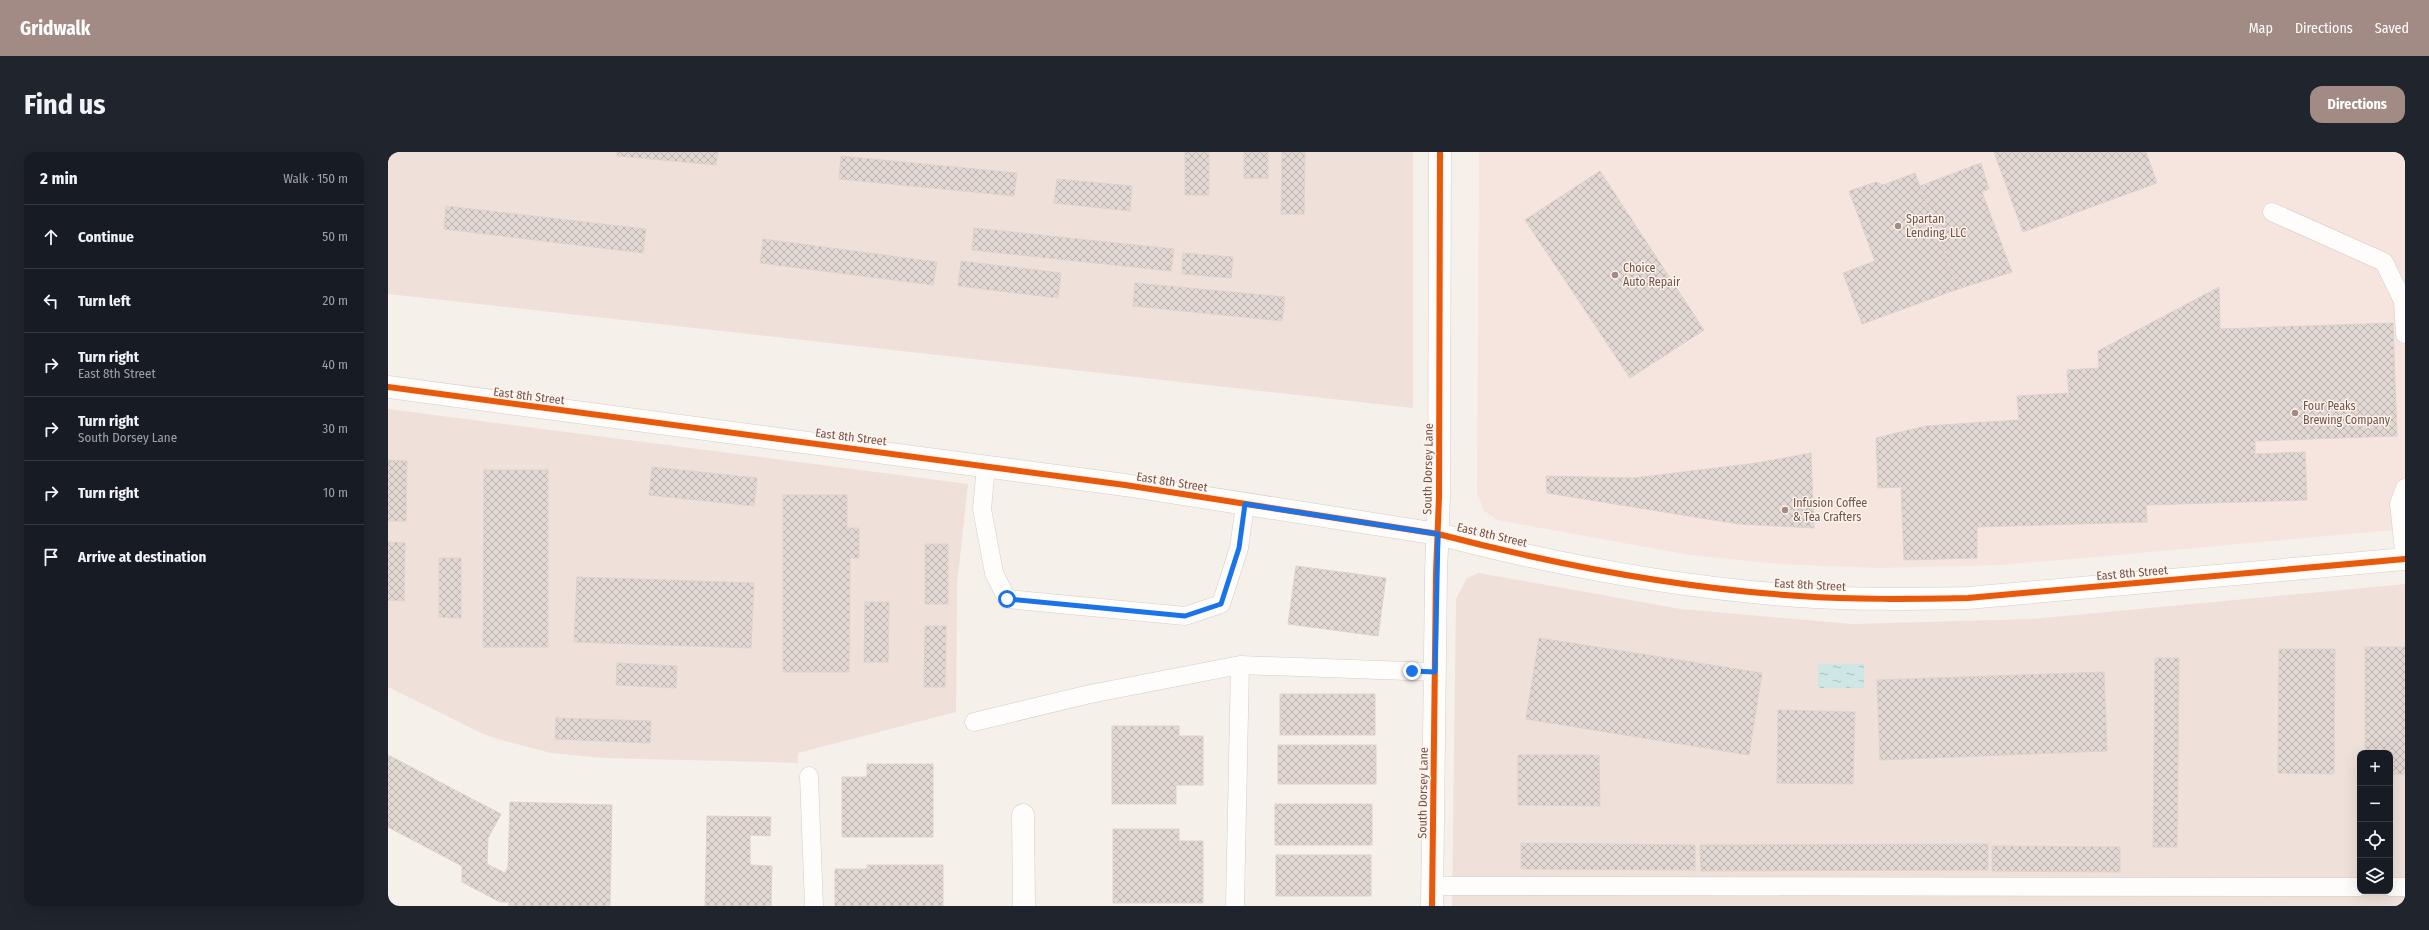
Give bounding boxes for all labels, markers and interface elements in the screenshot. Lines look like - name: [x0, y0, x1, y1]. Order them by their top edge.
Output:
- text: Gridwalk: [20, 17, 90, 40]
- text: Map: [2249, 20, 2273, 37]
- text: Directions: [2295, 20, 2353, 37]
- text: Saved: [2375, 20, 2409, 37]
- button: Directions: [2310, 86, 2405, 123]
- text: Find us: [24, 88, 106, 121]
- text: 2 min: [40, 168, 78, 189]
- text: Walk · 150 m: [283, 171, 348, 186]
- place label: Spartan Lending, LLC: [1906, 212, 1966, 240]
- marker: Spartan Lending, LLC: [1893, 221, 1903, 231]
- icon: ahead: [40, 226, 62, 248]
- text: Continue: [78, 228, 134, 246]
- text: 50 m: [322, 229, 348, 244]
- place label: Choice Auto Repair: [1623, 261, 1681, 289]
- marker: Choice Auto Repair: [1610, 270, 1620, 280]
- icon: left: [40, 290, 62, 312]
- text: Turn left: [78, 292, 131, 310]
- text: 20 m: [322, 293, 348, 308]
- text: Turn right: [78, 348, 139, 366]
- icon: right: [40, 354, 62, 376]
- text: 40 m: [322, 357, 348, 372]
- text: East 8th Street: [78, 366, 156, 381]
- street label: East 8th Street: [493, 385, 566, 407]
- place label: Four Peaks Brewing Company: [2303, 399, 2391, 427]
- marker: Four Peaks Brewing Company: [2290, 408, 2300, 418]
- text: Turn right: [78, 412, 139, 430]
- icon: right: [40, 418, 62, 440]
- text: 30 m: [322, 421, 348, 436]
- street label: South Dorsey Lane: [1420, 423, 1436, 515]
- street label: East 8th Street: [815, 426, 888, 448]
- text: South Dorsey Lane: [78, 430, 177, 445]
- street label: East 8th Street: [1135, 469, 1209, 495]
- icon: right: [40, 482, 62, 504]
- text: Turn right: [78, 484, 139, 502]
- text: 10 m: [323, 485, 348, 500]
- place label: Infusion Coffee & Tea Crafters: [1793, 496, 1867, 524]
- marker: Infusion Coffee & Tea Crafters: [1780, 505, 1790, 515]
- street label: East 8th Street: [1455, 520, 1529, 550]
- icon: arrive: [40, 546, 62, 568]
- text: Arrive at destination: [78, 548, 206, 566]
- street label: East 8th Street: [2096, 563, 2168, 583]
- street label: East 8th Street: [1774, 576, 1846, 594]
- route start: [998, 590, 1016, 608]
- route end: [1403, 662, 1421, 680]
- street label: South Dorsey Lane: [1415, 747, 1431, 839]
- map controls: [2357, 750, 2393, 894]
- button: +: [2357, 750, 2393, 786]
- button: −: [2357, 786, 2393, 822]
- button: locate: [2357, 822, 2393, 858]
- button: layers: [2357, 858, 2393, 894]

